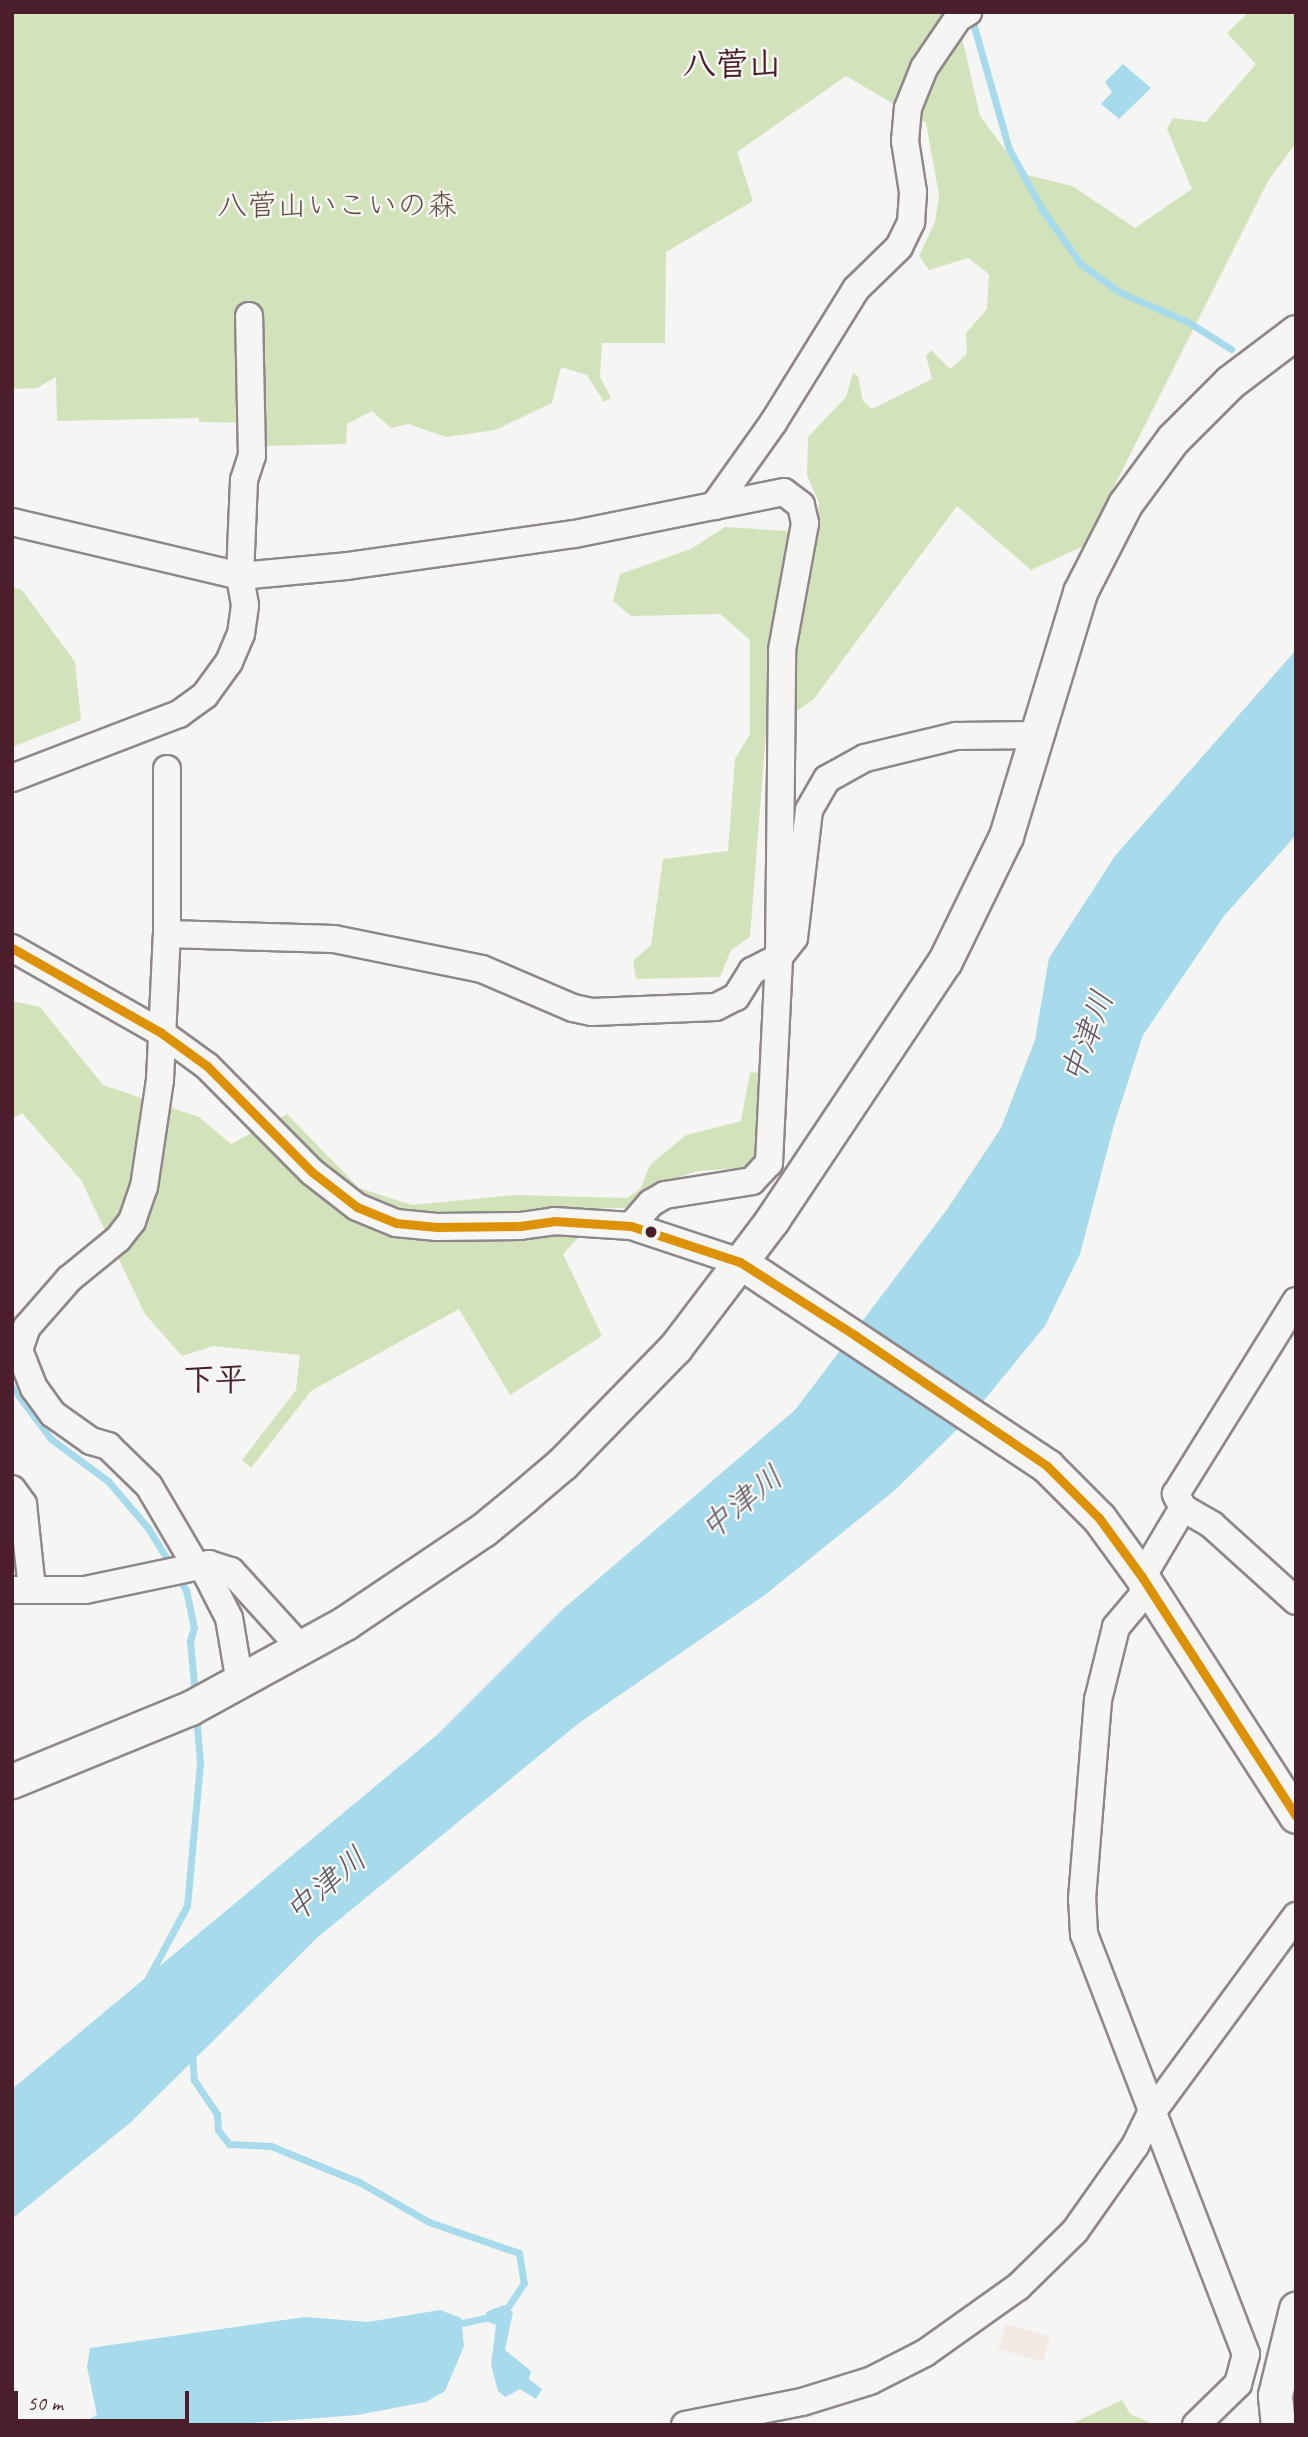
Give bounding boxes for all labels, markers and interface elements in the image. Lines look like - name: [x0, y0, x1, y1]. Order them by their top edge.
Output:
- district label: 八菅山: [683, 45, 781, 85]
- park label: 八菅山いこいの森: [217, 187, 457, 223]
- water label: 中津川: [1054, 985, 1122, 1089]
- unlabelled marker: [644, 1225, 658, 1239]
- district label: 下平: [183, 1361, 247, 1399]
- water label: 中津川: [693, 1458, 791, 1548]
- water label: 中津川: [277, 1839, 375, 1931]
- scale bar: [18, 2378, 192, 2422]
- text: 50 m: [27, 2390, 63, 2416]

